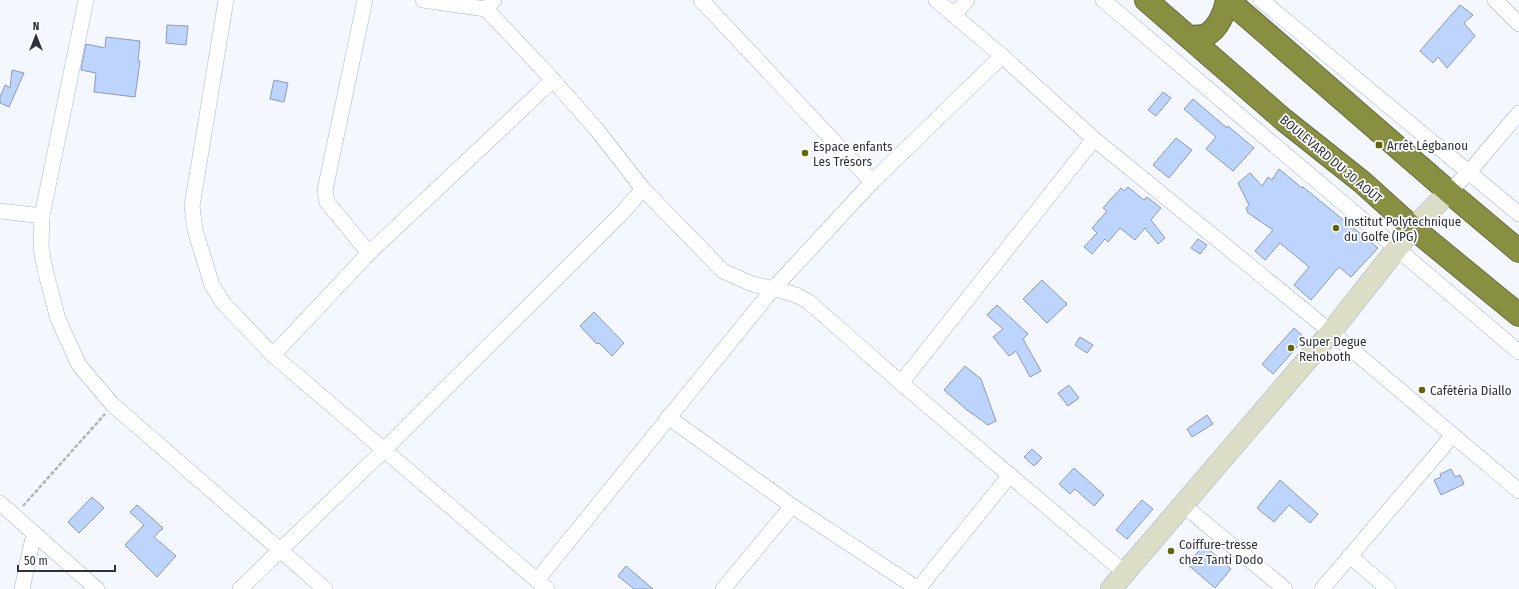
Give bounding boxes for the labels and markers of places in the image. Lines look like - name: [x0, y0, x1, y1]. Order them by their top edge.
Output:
- place label: Arrêt Légbanou: [1387, 138, 1468, 153]
- place label: Espace enfants Les Trésors: [813, 139, 893, 169]
- marker: Arrêt Légbanou: [1374, 140, 1384, 150]
- marker: Espace enfants Les Trésors: [800, 148, 810, 158]
- place label: Institut Polytechnique du Golfe (IPG): [1344, 214, 1461, 244]
- marker: Institut Polytechnique du Golfe (IPG): [1331, 223, 1341, 233]
- place label: Super Degue Rehoboth: [1299, 334, 1366, 364]
- marker: Super Degue Rehoboth: [1286, 343, 1296, 353]
- place label: Cafétéria Diallo: [1430, 383, 1512, 398]
- marker: Cafétéria Diallo: [1417, 385, 1427, 395]
- place label: Coiffure-tresse chez Tanti Dodo: [1179, 537, 1263, 567]
- marker: Coiffure-tresse chez Tanti Dodo: [1166, 546, 1176, 556]

